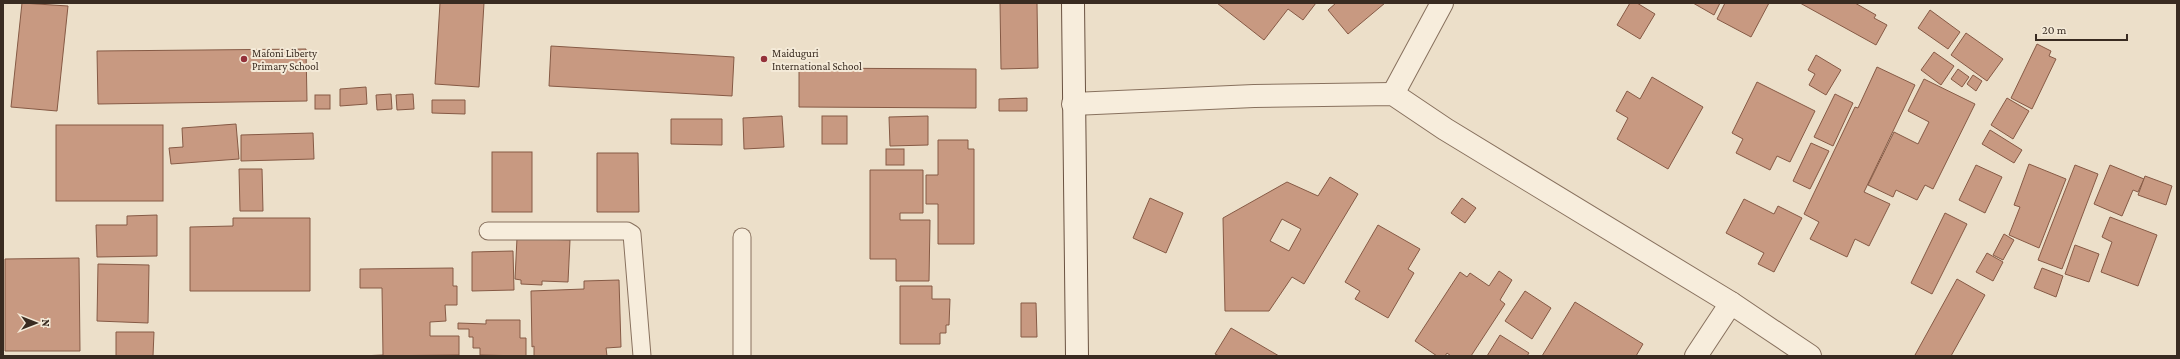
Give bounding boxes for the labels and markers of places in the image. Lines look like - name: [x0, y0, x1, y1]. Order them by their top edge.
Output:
- place label: Mafoni Liberty Primary School: [252, 47, 319, 73]
- place label: Maiduguri International School: [772, 47, 862, 72]
- marker: Mafoni Liberty Primary School: [239, 54, 249, 64]
- marker: Maiduguri International School: [759, 54, 769, 64]

